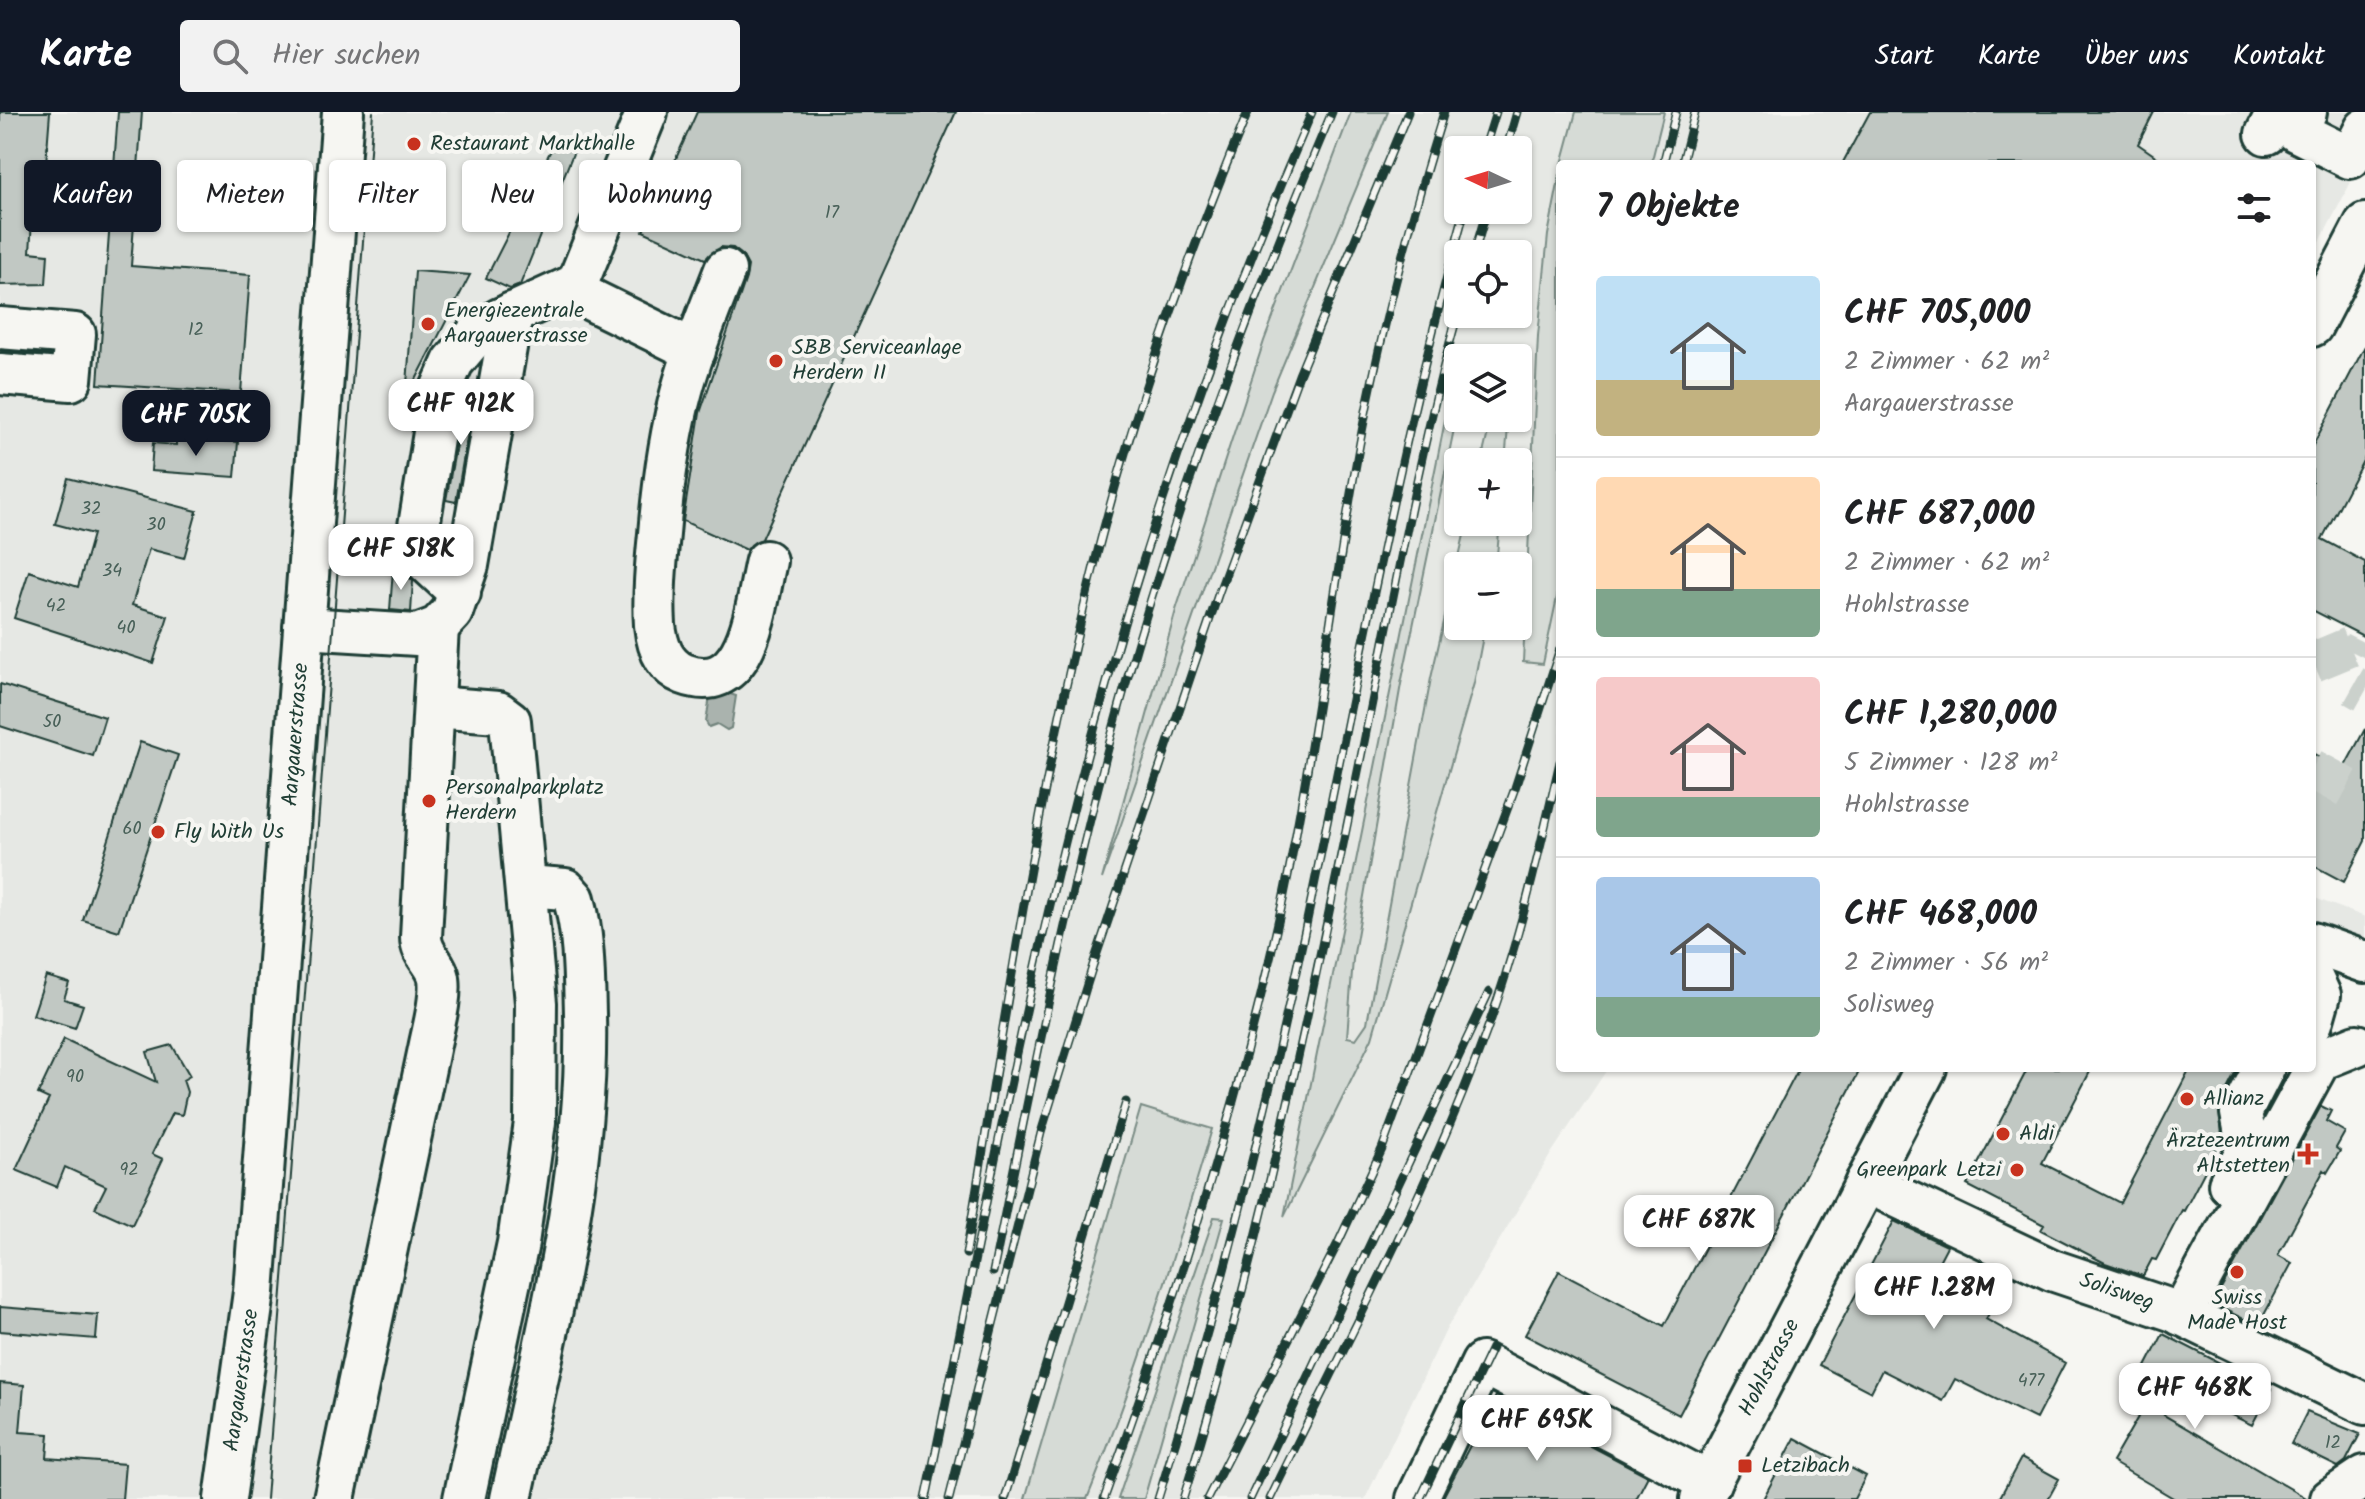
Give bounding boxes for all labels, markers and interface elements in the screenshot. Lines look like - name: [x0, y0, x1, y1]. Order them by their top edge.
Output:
- search box: [180, 20, 740, 92]
- text: Karte: [40, 26, 132, 86]
- text: Hier suchen: [272, 32, 421, 80]
- icon: search: [208, 34, 252, 78]
- text: Start: [1875, 34, 1934, 79]
- text: Karte: [1978, 34, 2040, 79]
- text: Über uns: [2084, 34, 2189, 79]
- text: Kontakt: [2233, 34, 2325, 79]
- place label: Restaurant Markthalle: [430, 127, 635, 162]
- marker: Restaurant Markthalle: [405, 135, 423, 153]
- north arrow: [1444, 136, 1532, 224]
- map controls: [1444, 136, 1532, 640]
- chip: Kaufen: [24, 160, 161, 232]
- chip: Mieten: [177, 160, 313, 232]
- chip: Filter: [329, 160, 446, 232]
- chip: Neu: [462, 160, 563, 232]
- chip: Wohnung: [579, 160, 741, 232]
- text: 7 Objekte: [1596, 181, 1740, 235]
- icon: filters: [2232, 186, 2276, 230]
- house number: 17: [825, 199, 840, 228]
- button: locate: [1444, 240, 1532, 328]
- text: CHF 705,000: [1844, 287, 2031, 341]
- place label: Energiezentrale Aargauerstrasse: [444, 294, 588, 354]
- icon: home: [1660, 308, 1756, 404]
- marker: Energiezentrale Aargauerstrasse: [419, 315, 437, 333]
- house number: 12: [188, 316, 204, 345]
- place label: SBB Serviceanlage Herdern II: [792, 331, 962, 391]
- text: 2 Zimmer · 62 m²: [1844, 341, 2049, 383]
- button: layers: [1444, 344, 1532, 432]
- marker: SBB Serviceanlage Herdern II: [767, 352, 785, 370]
- pin: CHF 912K: [378, 379, 544, 447]
- text: Aargauerstrasse: [1844, 383, 2014, 425]
- text: CHF 912K: [407, 384, 515, 426]
- pin: CHF 705K: [113, 390, 279, 458]
- text: CHF 705K: [140, 395, 252, 437]
- button: +: [1444, 448, 1532, 536]
- text: CHF 687,000: [1844, 488, 2034, 542]
- house number: 32: [81, 495, 101, 524]
- icon: home: [1660, 509, 1756, 605]
- house number: 30: [146, 511, 166, 540]
- pin: CHF 518K: [318, 524, 484, 592]
- text: CHF 518K: [346, 529, 456, 571]
- text: 2 Zimmer · 62 m²: [1844, 542, 2049, 584]
- button: −: [1444, 552, 1532, 640]
- house number: 34: [102, 557, 122, 586]
- text: Hohlstrasse: [1844, 584, 1969, 626]
- house number: 42: [46, 592, 66, 621]
- house number: 40: [117, 614, 135, 643]
- street label: Aargauerstrasse: [273, 662, 319, 808]
- text: CHF 1,280,000: [1844, 688, 2056, 742]
- house number: 50: [43, 708, 61, 737]
- icon: home: [1660, 709, 1756, 805]
- text: 5 Zimmer · 128 m²: [1844, 742, 2057, 784]
- place label: Personalparkplatz Herdern: [445, 771, 604, 831]
- text: Hohlstrasse: [1844, 784, 1969, 826]
- marker: Personalparkplatz Herdern: [420, 792, 438, 810]
- house number: 60: [122, 815, 142, 844]
- place label: Fly With Us: [174, 815, 285, 850]
- marker: Fly With Us: [149, 823, 167, 841]
- text: CHF 468,000: [1844, 888, 2037, 942]
- icon: home: [1660, 909, 1756, 1005]
- text: 2 Zimmer · 56 m²: [1844, 942, 2048, 984]
- text: Solisweg: [1844, 984, 1935, 1026]
- house number: 90: [66, 1063, 84, 1092]
- place label: Allianz: [2203, 1082, 2264, 1117]
- marker: Allianz: [2178, 1090, 2196, 1108]
- place label: Aldi: [2019, 1117, 2055, 1152]
- place label: Ärztezentrum Altstetten: [2166, 1124, 2290, 1184]
- marker: Aldi: [1994, 1125, 2012, 1143]
- marker: Ärztezentrum Altstetten: [2297, 1143, 2319, 1165]
- place label: Greenpark Letzi: [1856, 1153, 2002, 1188]
- house number: 92: [119, 1156, 139, 1185]
- marker: Greenpark Letzi: [2008, 1161, 2026, 1179]
- pin: CHF 687K: [1616, 1195, 1782, 1263]
- text: CHF 687K: [1642, 1200, 1756, 1242]
- pin: CHF 1.28M: [1842, 1263, 2026, 1331]
- street label: Solisweg: [2075, 1263, 2159, 1321]
- marker: Swiss Made Host: [2228, 1263, 2246, 1281]
- text: CHF 1.28M: [1873, 1268, 1995, 1310]
- place label: Swiss Made Host: [2187, 1281, 2287, 1341]
- street label: Aargauerstrasse: [214, 1306, 269, 1454]
- street label: Hohlstrasse: [1729, 1313, 1810, 1423]
- pin: CHF 468K: [2112, 1363, 2278, 1431]
- house number: 477: [2018, 1367, 2045, 1396]
- text: CHF 468K: [2137, 1368, 2253, 1410]
- pin: CHF 695K: [1454, 1395, 1620, 1463]
- text: CHF 695K: [1480, 1400, 1594, 1442]
- house number: 12: [2325, 1429, 2341, 1458]
- place label: Letzibach: [1761, 1449, 1850, 1484]
- marker: Letzibach: [1736, 1457, 1754, 1475]

